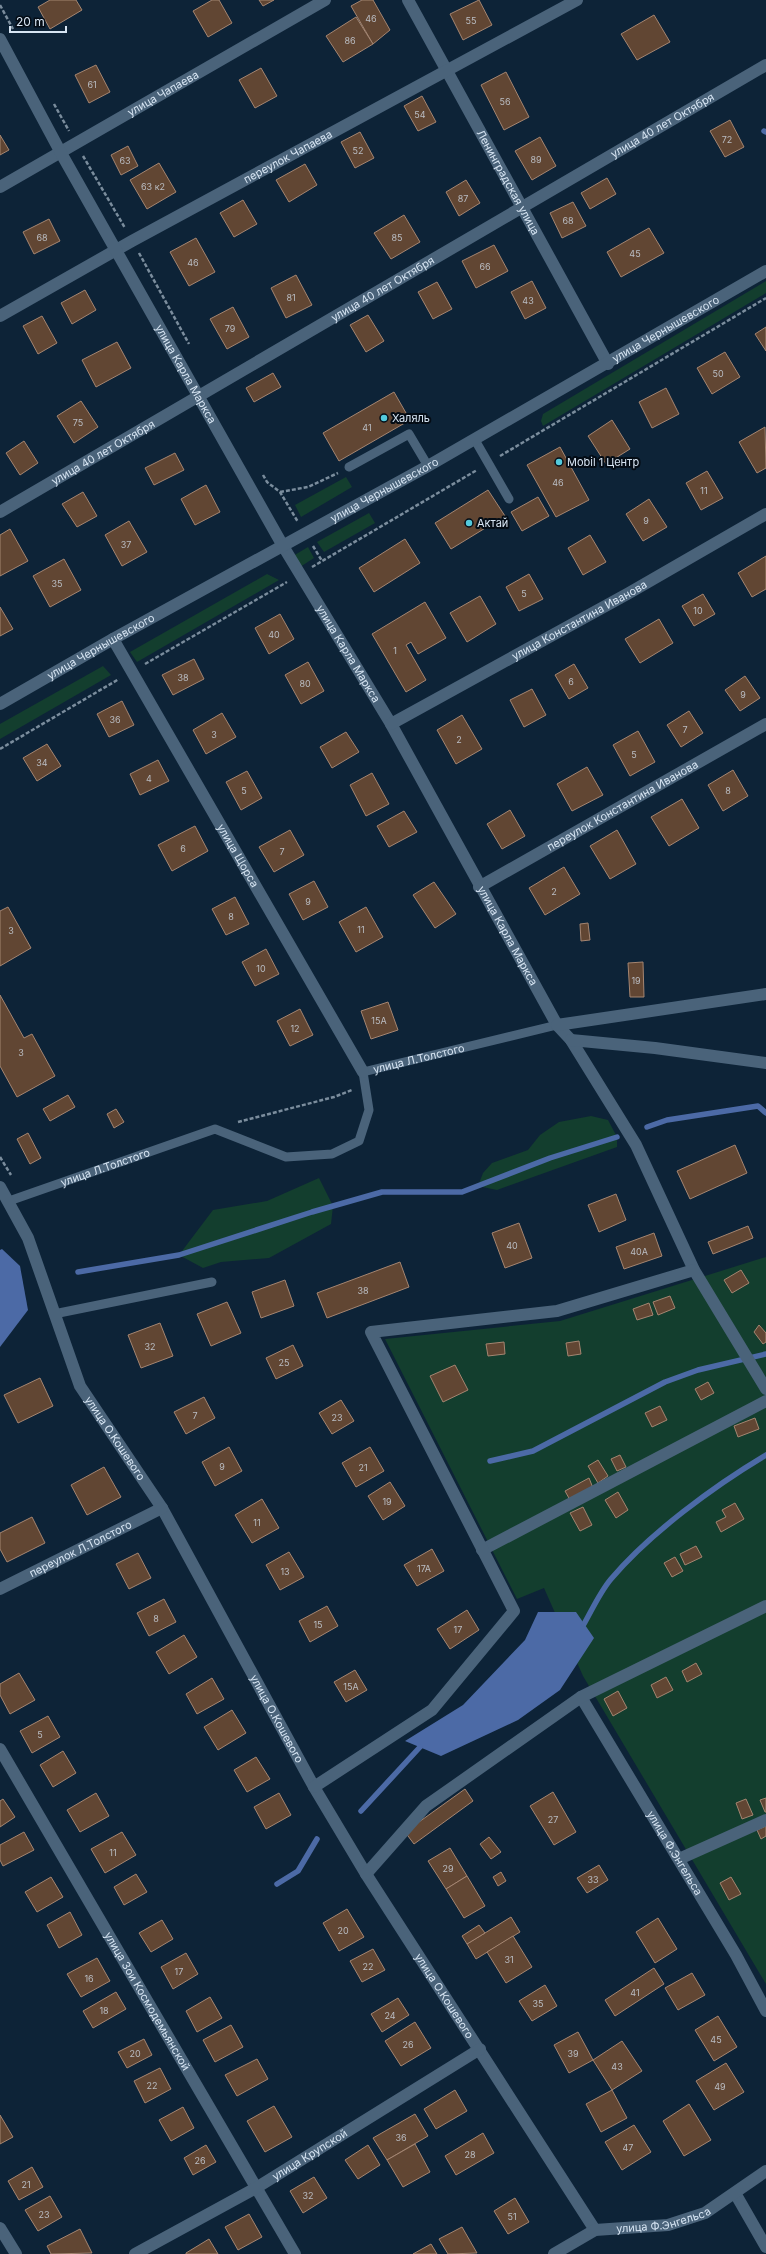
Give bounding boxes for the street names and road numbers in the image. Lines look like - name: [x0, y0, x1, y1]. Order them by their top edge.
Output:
- street label: улица Чапаева: [125, 67, 201, 119]
- street label: улица 40 лет Октября: [608, 90, 717, 161]
- street label: переулок Чапаева: [241, 127, 335, 186]
- street label: Ленинградская улица: [474, 127, 543, 237]
- street label: улица 40 лет Октября: [328, 253, 437, 324]
- street label: улица Чернышевского: [609, 292, 722, 365]
- street label: улица Карла Маркса: [152, 322, 219, 426]
- street label: улица 40 лет Октября: [49, 417, 157, 488]
- street label: улица Чернышевского: [328, 454, 441, 525]
- street label: улица Константина Иванова: [509, 577, 649, 663]
- street label: улица Карла Маркса: [313, 602, 383, 705]
- street label: улица Чернышевского: [44, 610, 157, 683]
- street label: переулок Константина Иванова: [544, 757, 701, 854]
- street label: улица Щорса: [214, 821, 262, 890]
- street label: улица Карла Маркса: [475, 884, 541, 988]
- street label: улица Л.Толстого: [372, 1041, 466, 1076]
- street label: улица Л.Толстого: [59, 1145, 152, 1189]
- street label: улица О.Кошевого: [82, 1393, 149, 1483]
- street label: переулок Л.Толстого: [27, 1517, 134, 1580]
- street label: улица О.Кошевого: [247, 1672, 307, 1766]
- street label: улица Ф.Энгельса: [644, 1808, 706, 1898]
- street label: улица Зои Космодемьянской: [101, 1929, 193, 2073]
- street label: улица О.Кошевого: [412, 1951, 477, 2041]
- street label: улица Крупской: [269, 2126, 350, 2183]
- street label: улица Ф.Энгельса: [616, 2204, 714, 2236]

